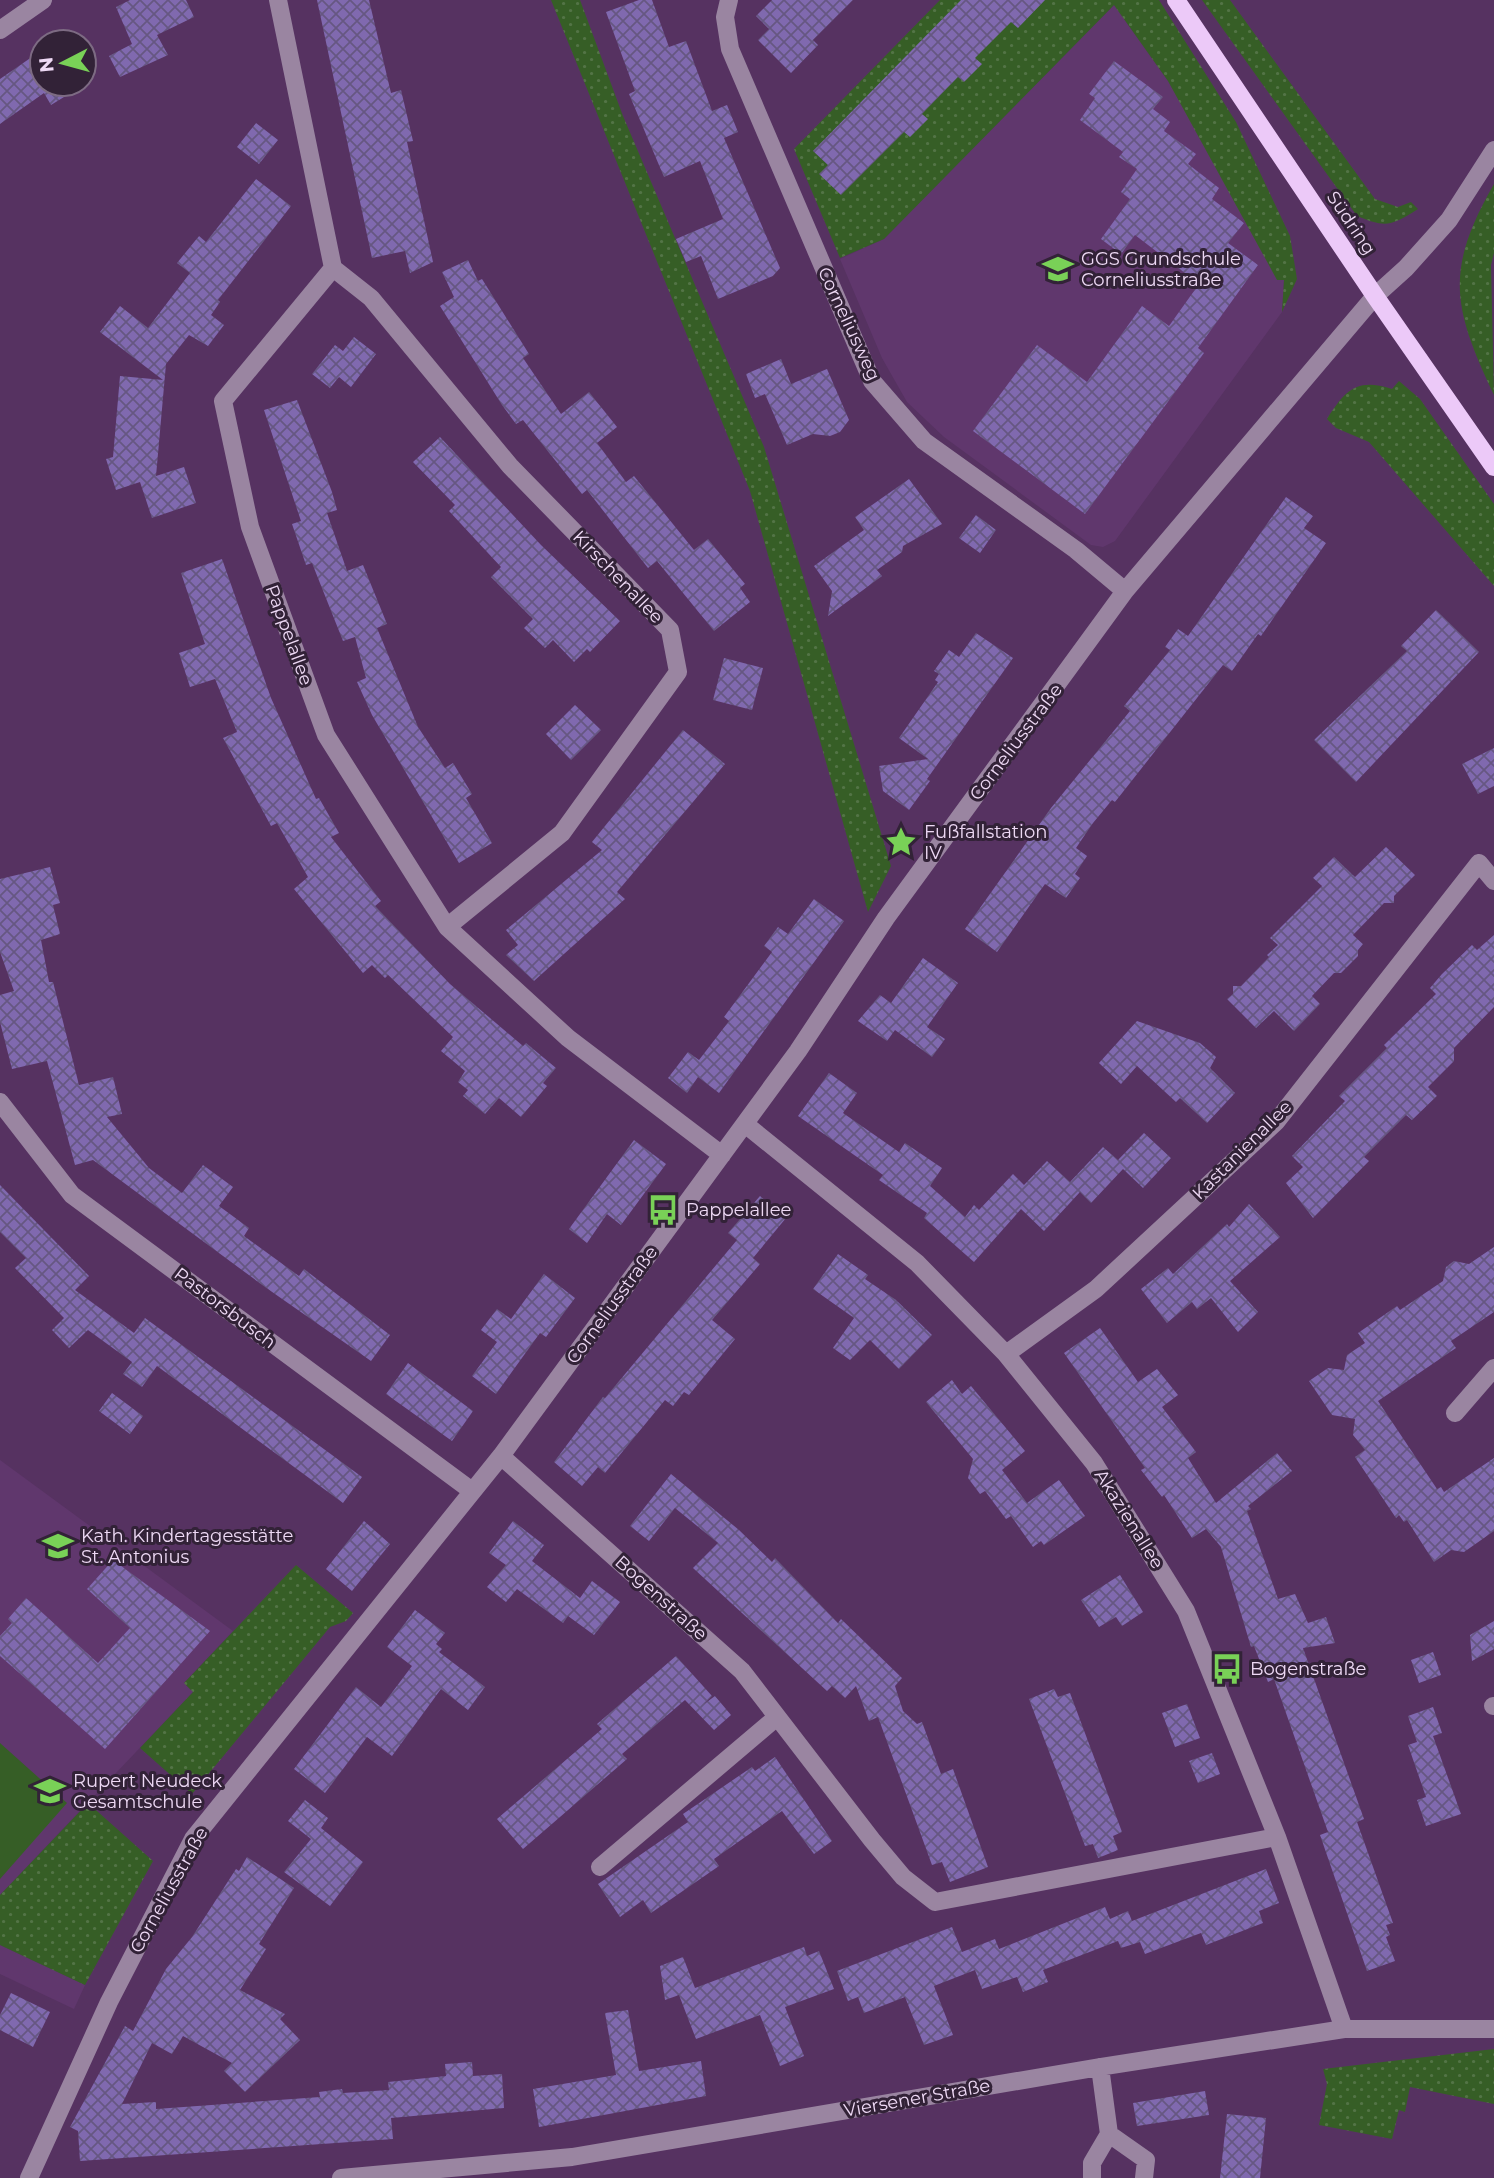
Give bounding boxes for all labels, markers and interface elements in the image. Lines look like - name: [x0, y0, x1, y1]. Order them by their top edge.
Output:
- north arrow: [28, 28, 98, 98]
- text: N: [34, 56, 59, 74]
- street label: Südring: [1322, 187, 1380, 259]
- place label: GGS Grundschule Corneliusstraße: [1081, 248, 1241, 291]
- school or university icon: GGS Grundschule Corneliusstraße: [1041, 252, 1075, 286]
- street label: Corneliusweg: [813, 264, 885, 384]
- street label: Kirschenallee: [568, 526, 668, 628]
- street label: Pappelallee: [261, 582, 317, 688]
- street label: Corneliusstraße: [965, 679, 1067, 805]
- place label: Fußfallstation IV: [924, 821, 1047, 864]
- place icon: Fußfallstation IV: [884, 825, 918, 859]
- street label: Kastanienallee: [1188, 1096, 1296, 1204]
- bus stop icon: Pappelallee: [646, 1193, 680, 1227]
- place label: Pappelallee: [686, 1199, 792, 1221]
- street label: Corneliusstraße: [562, 1242, 662, 1368]
- street label: Pastorsbusch: [170, 1263, 280, 1353]
- street label: Akazienallee: [1090, 1465, 1168, 1573]
- place label: Kath. Kindertagesstätte St. Antonius: [81, 1525, 293, 1568]
- school or university icon: Kath. Kindertagesstätte St. Antonius: [41, 1529, 75, 1563]
- street label: Bogenstraße: [610, 1551, 712, 1645]
- bus stop icon: Bogenstraße: [1210, 1652, 1244, 1686]
- place label: Bogenstraße: [1250, 1658, 1366, 1680]
- place label: Rupert Neudeck Gesamtschule: [73, 1770, 222, 1813]
- school or university icon: Rupert Neudeck Gesamtschule: [33, 1774, 67, 1808]
- street label: Corneliusstraße: [125, 1823, 213, 1957]
- street label: Viersener Straße: [842, 2074, 992, 2122]

